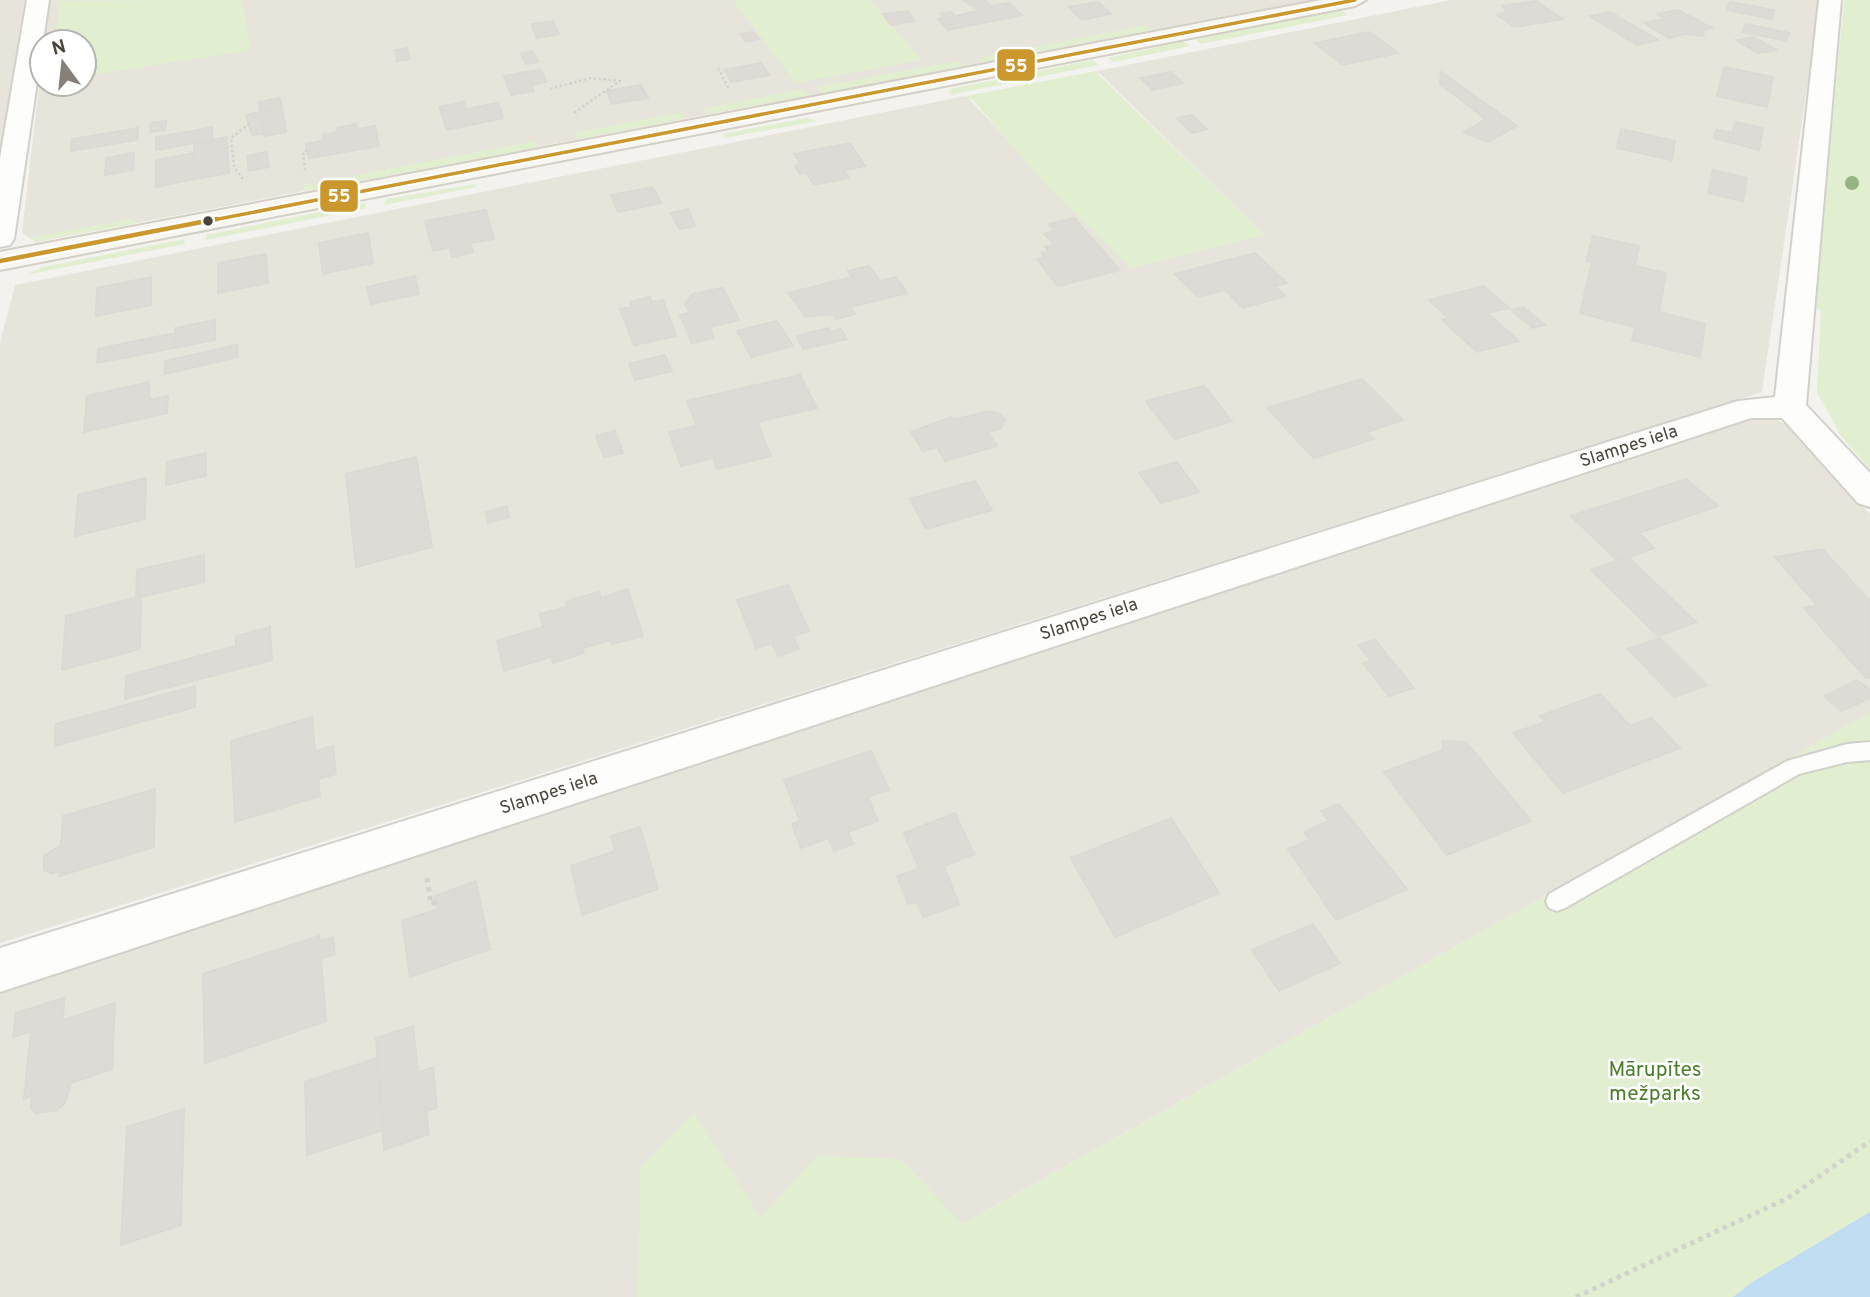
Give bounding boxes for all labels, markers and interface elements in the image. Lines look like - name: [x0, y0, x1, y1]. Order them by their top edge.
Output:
- north arrow: [28, 28, 98, 98]
- text: N: [49, 35, 69, 62]
- line badge: 55: [996, 48, 1036, 82]
- text: 55: [1004, 55, 1028, 79]
- line badge: 55: [319, 179, 359, 213]
- text: 55: [327, 185, 351, 209]
- unlabelled marker: [201, 214, 215, 228]
- street label: Slampes iela: [1577, 420, 1681, 474]
- street label: Slampes iela: [1037, 593, 1141, 647]
- street label: Slampes iela: [497, 767, 601, 821]
- park label: Mārupītes mežparks: [1608, 1057, 1702, 1108]

